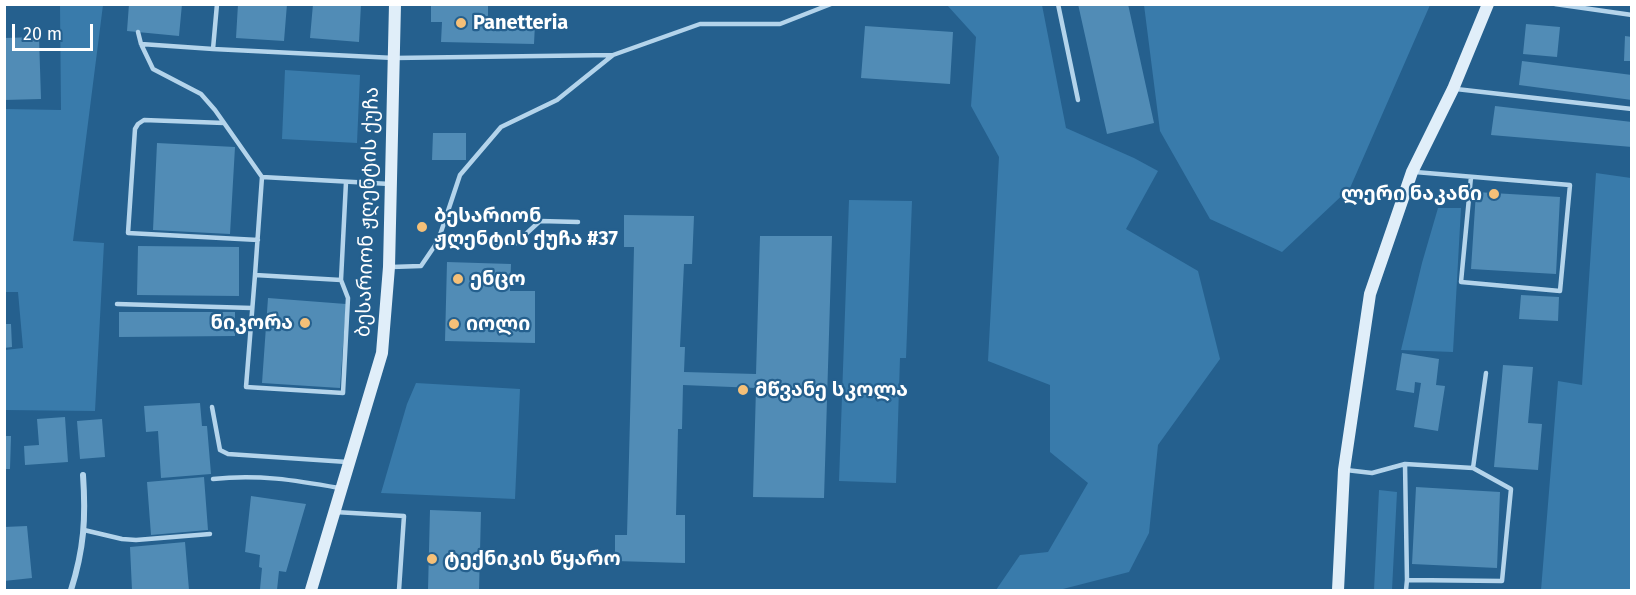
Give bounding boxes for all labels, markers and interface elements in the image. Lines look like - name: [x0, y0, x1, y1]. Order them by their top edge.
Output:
- place label: Panetteria: [473, 11, 568, 35]
- scale bar: [15, 12, 96, 50]
- marker: Panetteria: [454, 16, 468, 30]
- text: 20 m: [23, 23, 62, 45]
- street label: ბესარიონ ჟღენტის ქუჩა: [352, 86, 384, 338]
- place label: ლერი ნაკანი: [1341, 182, 1482, 206]
- marker: ლერი ნაკანი: [1487, 187, 1501, 201]
- place label: ბესარიონ ჟღენტის ქუჩა #37: [434, 204, 618, 251]
- marker: ბესარიონ ჟღენტის ქუჩა #37: [415, 220, 429, 234]
- place label: ენცო: [470, 267, 526, 291]
- marker: ენცო: [451, 272, 465, 286]
- place label: ნიკორა: [211, 311, 293, 335]
- place label: იოლი: [466, 312, 530, 336]
- marker: ნიკორა: [298, 316, 312, 330]
- marker: იოლი: [447, 317, 461, 331]
- place label: მწვანე სკოლა: [755, 378, 908, 402]
- marker: მწვანე სკოლა: [736, 383, 750, 397]
- place label: ტექნიკის წყარო: [444, 547, 621, 571]
- marker: ტექნიკის წყარო: [425, 552, 439, 566]

